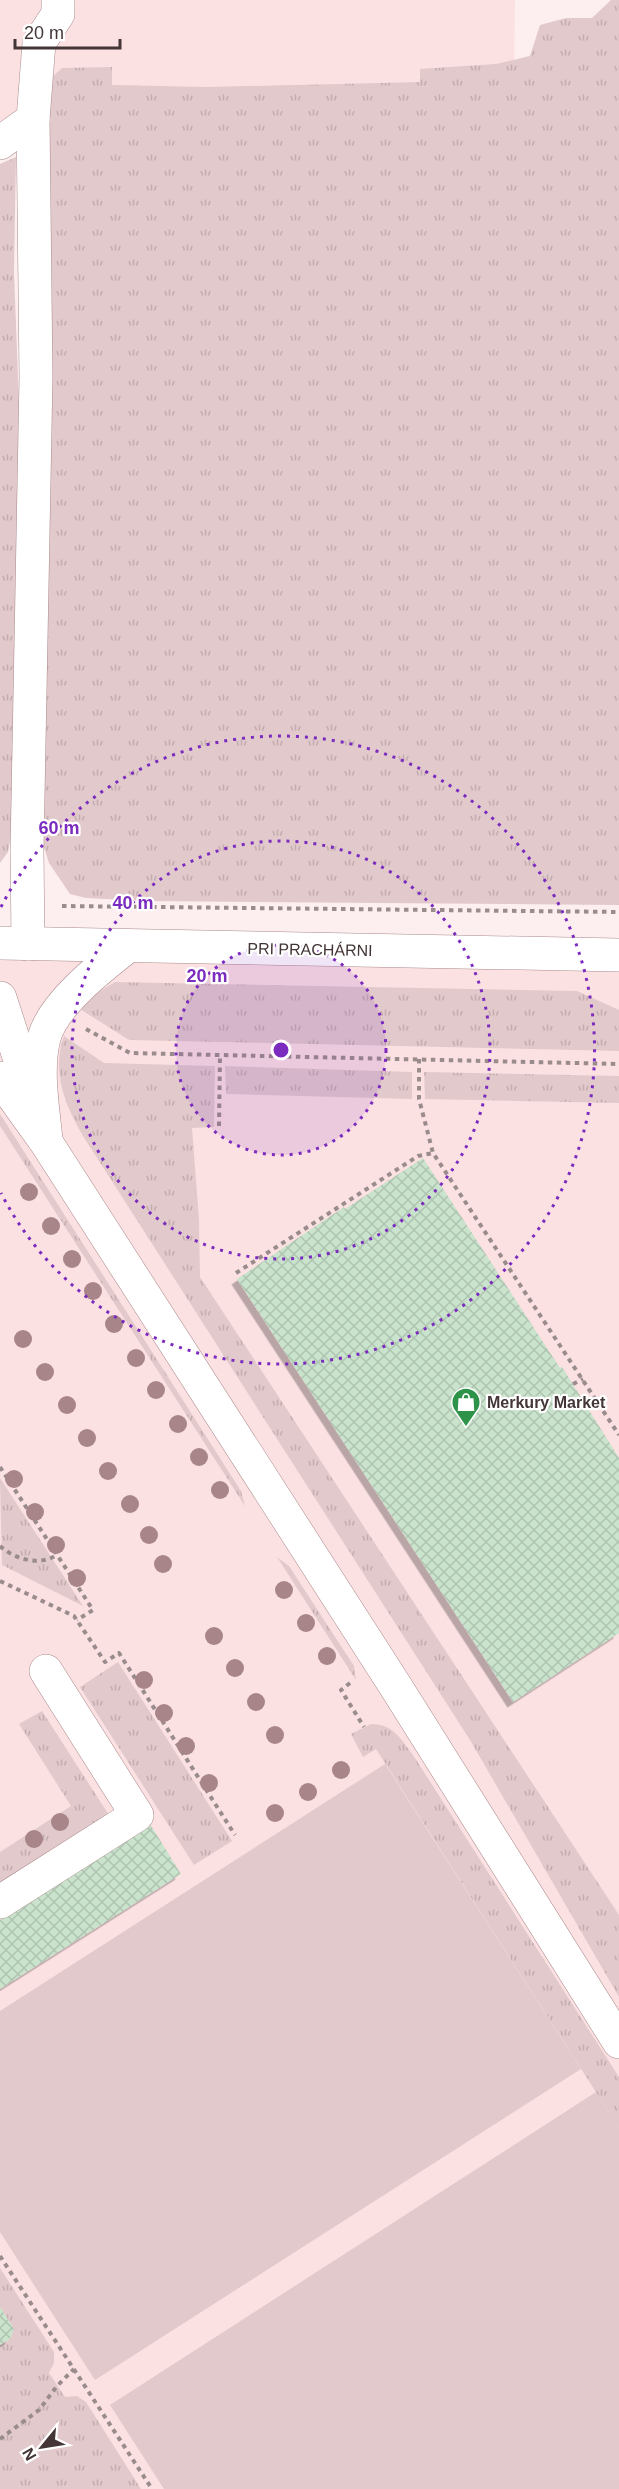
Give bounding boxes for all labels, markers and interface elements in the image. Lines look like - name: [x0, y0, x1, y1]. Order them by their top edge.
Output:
- scale bar: [15, 12, 120, 50]
- text: 20 m: [24, 23, 64, 43]
- text: 60 m: [38, 818, 80, 838]
- text: 40 m: [112, 893, 154, 913]
- street label: PRI PRACHÁRNI: [247, 939, 373, 959]
- text: 20 m: [186, 966, 228, 986]
- centre of rings: [271, 1040, 291, 1060]
- shop icon: Merkury Market: [450, 1386, 482, 1428]
- place label: Merkury Market: [487, 1394, 606, 1411]
- north arrow: [12, 2417, 72, 2477]
- text: N: [19, 2445, 40, 2464]

